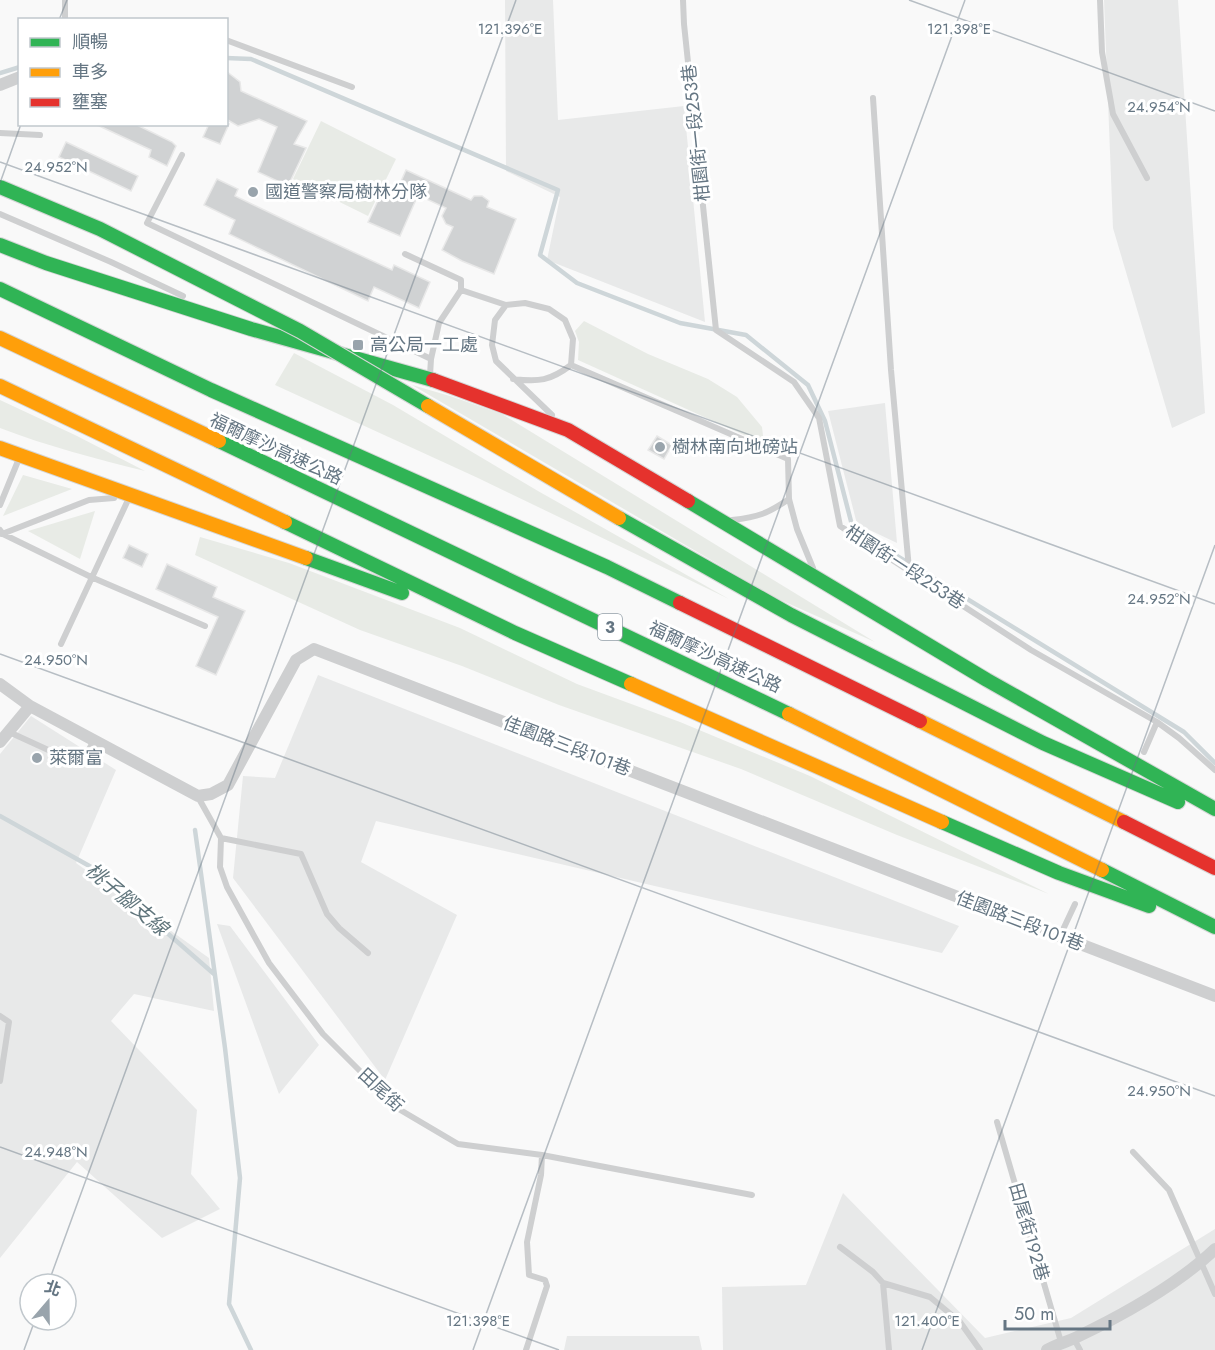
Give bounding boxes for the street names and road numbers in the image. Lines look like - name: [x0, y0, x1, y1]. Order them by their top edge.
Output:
- street label: 柑園街一段253巷: [676, 63, 716, 203]
- street label: 福爾摩沙高速公路: [205, 407, 347, 491]
- street label: 柑園街一段253巷: [840, 518, 970, 616]
- road number: 3: [598, 614, 622, 640]
- street label: 福爾摩沙高速公路: [644, 615, 786, 699]
- street label: 佳園路三段101巷: [499, 710, 635, 782]
- street label: 佳園路三段101巷: [952, 885, 1088, 957]
- street label: 田尾街: [352, 1062, 410, 1118]
- street label: 田尾街192巷: [1003, 1180, 1055, 1284]

